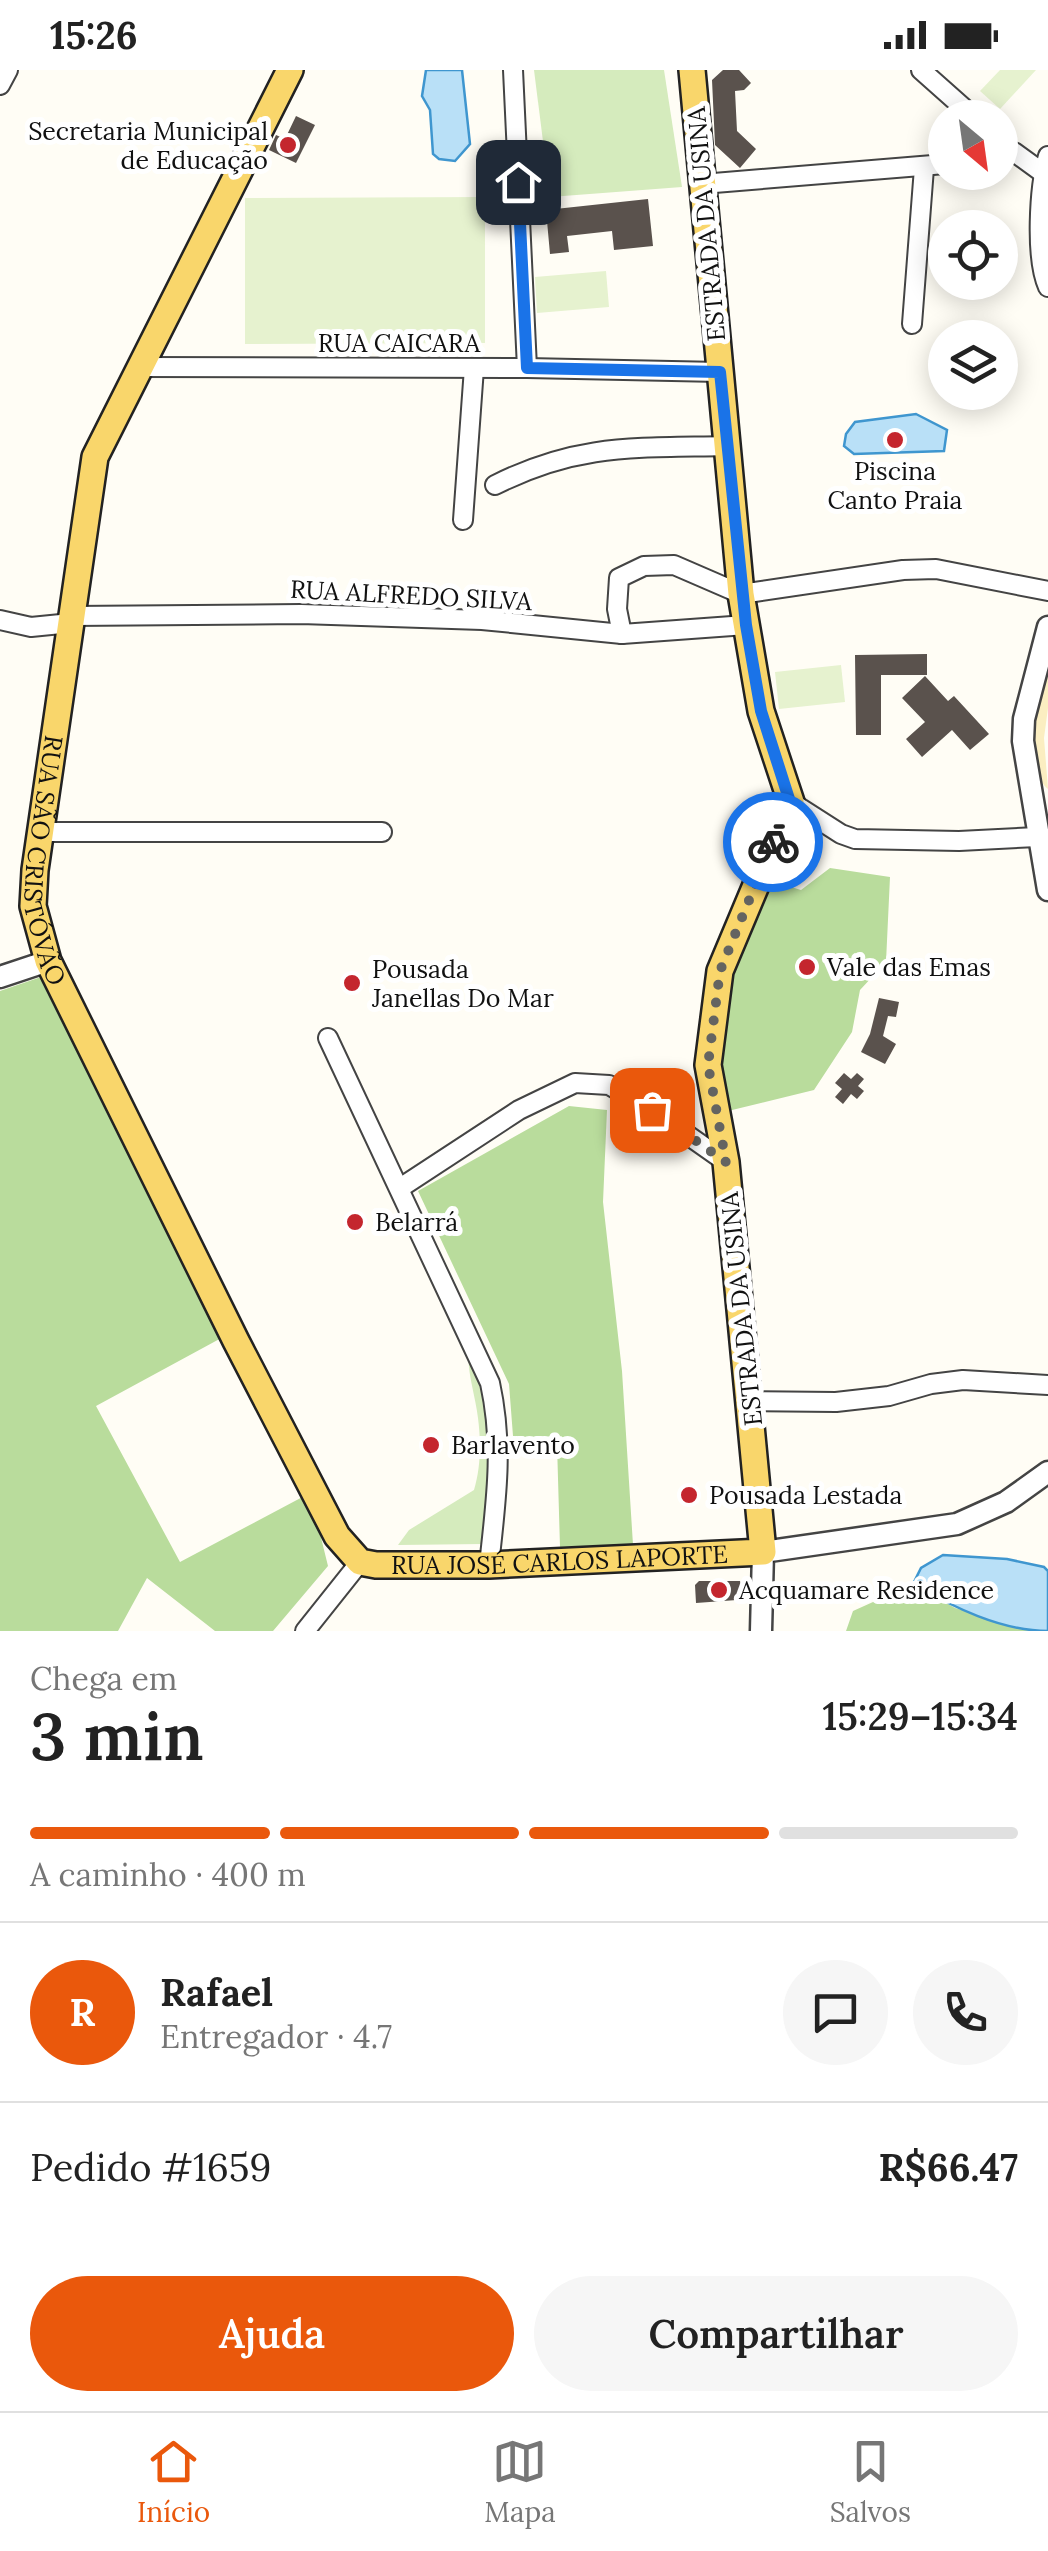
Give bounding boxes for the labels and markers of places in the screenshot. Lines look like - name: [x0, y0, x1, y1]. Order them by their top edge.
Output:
- place label: Secretaria Municipal de Educação: [28, 115, 268, 176]
- marker: Secretaria Municipal de Educação: [277, 134, 299, 156]
- pin: [476, 140, 561, 225]
- marker: Piscina Canto Praia: [884, 429, 906, 451]
- place label: Piscina Canto Praia: [828, 455, 963, 516]
- place label: Vale das Emas: [826, 951, 991, 983]
- place label: Pousada Janellas Do Mar: [371, 953, 554, 1014]
- marker: Vale das Emas: [796, 956, 818, 978]
- marker: Pousada Janellas Do Mar: [341, 972, 363, 994]
- pin: [610, 1068, 695, 1153]
- place label: Belarrá: [375, 1206, 458, 1238]
- marker: Belarrá: [344, 1211, 366, 1233]
- place label: Barlavento: [451, 1429, 575, 1461]
- marker: Barlavento: [420, 1434, 442, 1456]
- place label: Pousada Lestada: [709, 1479, 902, 1511]
- marker: Pousada Lestada: [678, 1484, 700, 1506]
- place label: Acquamare Residence: [738, 1574, 994, 1606]
- marker: Acquamare Residence: [708, 1579, 730, 1601]

